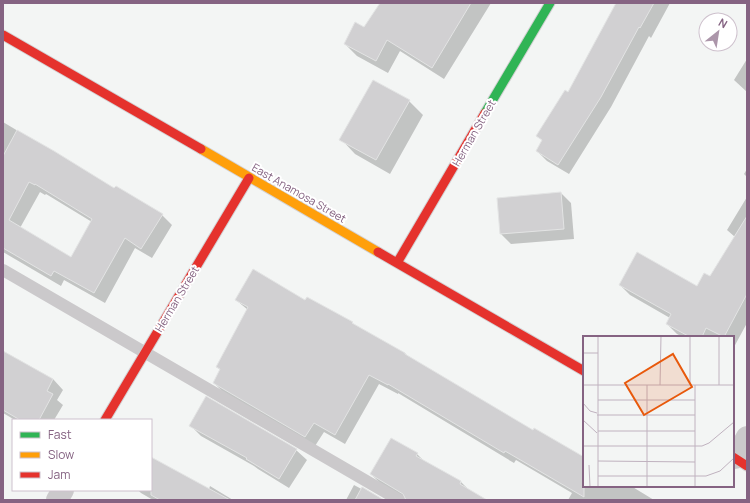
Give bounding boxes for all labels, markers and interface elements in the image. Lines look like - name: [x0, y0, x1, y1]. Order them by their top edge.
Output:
- north arrow: [698, 12, 738, 52]
- text: N: [716, 14, 731, 31]
- street label: Herman Street: [448, 97, 499, 169]
- street label: East Anamosa Street: [249, 159, 349, 226]
- street label: Herman Street: [151, 263, 202, 334]
- inset map: [583, 336, 734, 487]
- legend: [12, 419, 152, 491]
- text: Fast: [48, 426, 72, 443]
- text: Slow: [48, 446, 74, 463]
- text: Jam: [48, 466, 70, 483]

